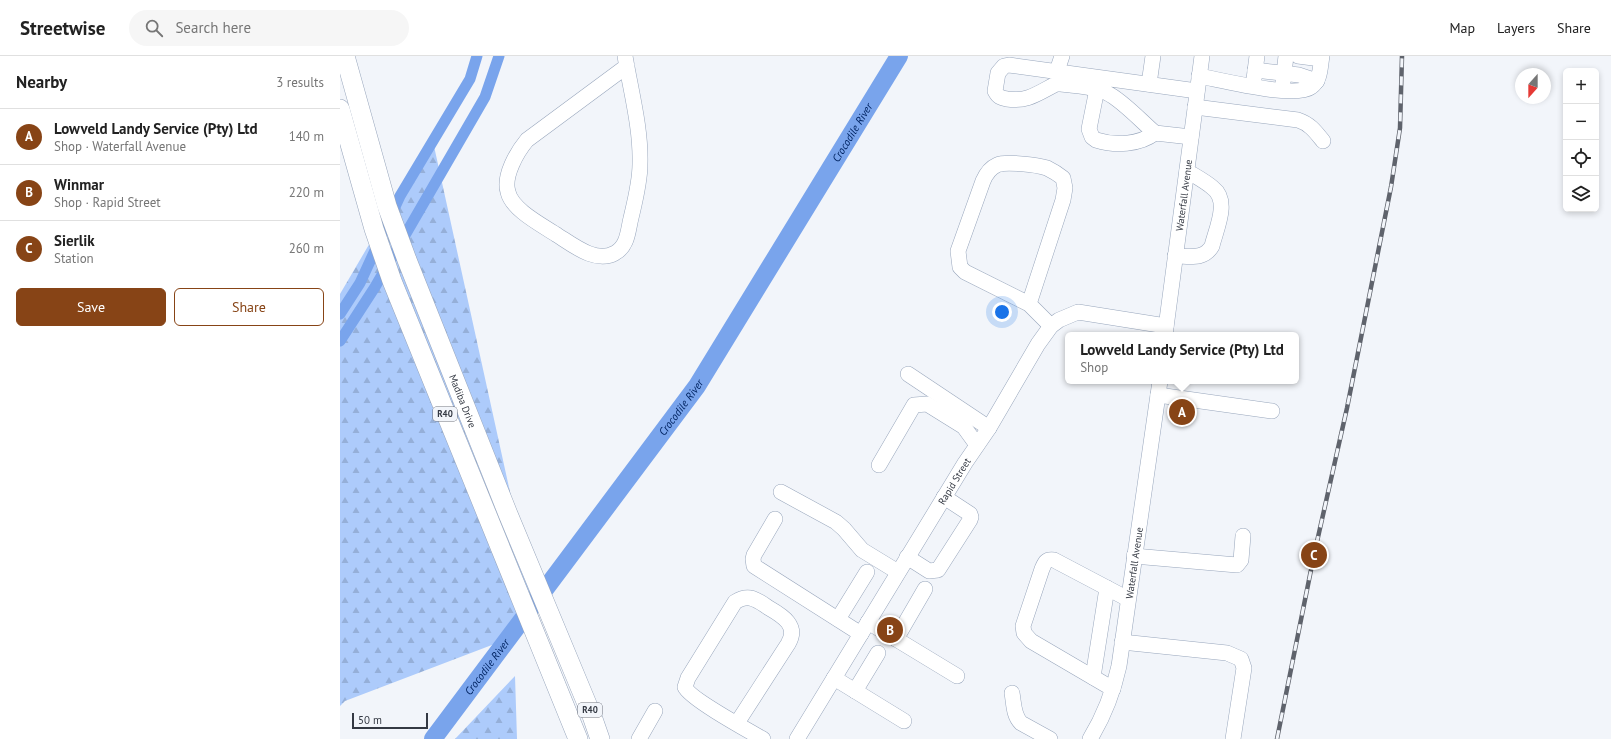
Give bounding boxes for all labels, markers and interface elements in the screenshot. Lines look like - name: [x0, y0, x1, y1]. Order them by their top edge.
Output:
- search box: [129, 10, 409, 46]
- text: Streetwise: [20, 16, 105, 40]
- icon: search: [143, 17, 165, 39]
- text: Search here: [175, 18, 251, 37]
- text: Map: [1449, 19, 1475, 37]
- text: Layers: [1497, 19, 1535, 37]
- text: Share: [1557, 19, 1591, 37]
- north arrow: [1515, 68, 1551, 104]
- map controls: [1563, 68, 1599, 212]
- button: +: [1563, 68, 1599, 104]
- text: Nearby: [16, 71, 67, 93]
- text: 3 results: [276, 74, 324, 91]
- water label: Crocodile River: [829, 99, 876, 164]
- button: −: [1563, 104, 1599, 140]
- text: Lowveld Landy Service (Pty) Ltd: [54, 119, 258, 138]
- text: A: [25, 128, 33, 145]
- text: 140 m: [289, 128, 324, 145]
- text: Shop · Waterfall Avenue: [54, 138, 186, 155]
- button: locate: [1563, 140, 1599, 176]
- street label: Waterfall Avenue: [1173, 159, 1195, 232]
- text: Winmar: [54, 175, 104, 194]
- button: layers: [1563, 176, 1599, 212]
- text: B: [25, 184, 33, 201]
- text: 220 m: [289, 184, 324, 201]
- text: Shop · Rapid Street: [54, 194, 161, 211]
- text: Sierlik: [54, 231, 95, 250]
- text: C: [25, 240, 33, 257]
- text: 260 m: [289, 240, 324, 257]
- text: Station: [54, 250, 94, 267]
- button: Save: [16, 288, 166, 326]
- button: Share: [174, 288, 324, 326]
- your location: [992, 302, 1012, 322]
- popup: [1065, 332, 1299, 384]
- text: Lowveld Landy Service (Pty) Ltd: [1080, 340, 1284, 359]
- text: Shop: [1080, 359, 1108, 376]
- street label: Madiba Drive: [446, 372, 479, 430]
- water label: Crocodile River: [655, 376, 707, 438]
- pin: A: [1169, 397, 1195, 427]
- road number: R40: [433, 407, 457, 421]
- street label: Rapid Street: [935, 455, 974, 507]
- street label: Waterfall Avenue: [1123, 526, 1146, 600]
- pin: C: [1301, 540, 1327, 570]
- pin: B: [877, 615, 903, 645]
- water label: Crocodile River: [461, 635, 513, 698]
- road number: R40: [578, 703, 602, 717]
- scale bar: [352, 711, 428, 730]
- text: 50 m: [358, 713, 382, 727]

